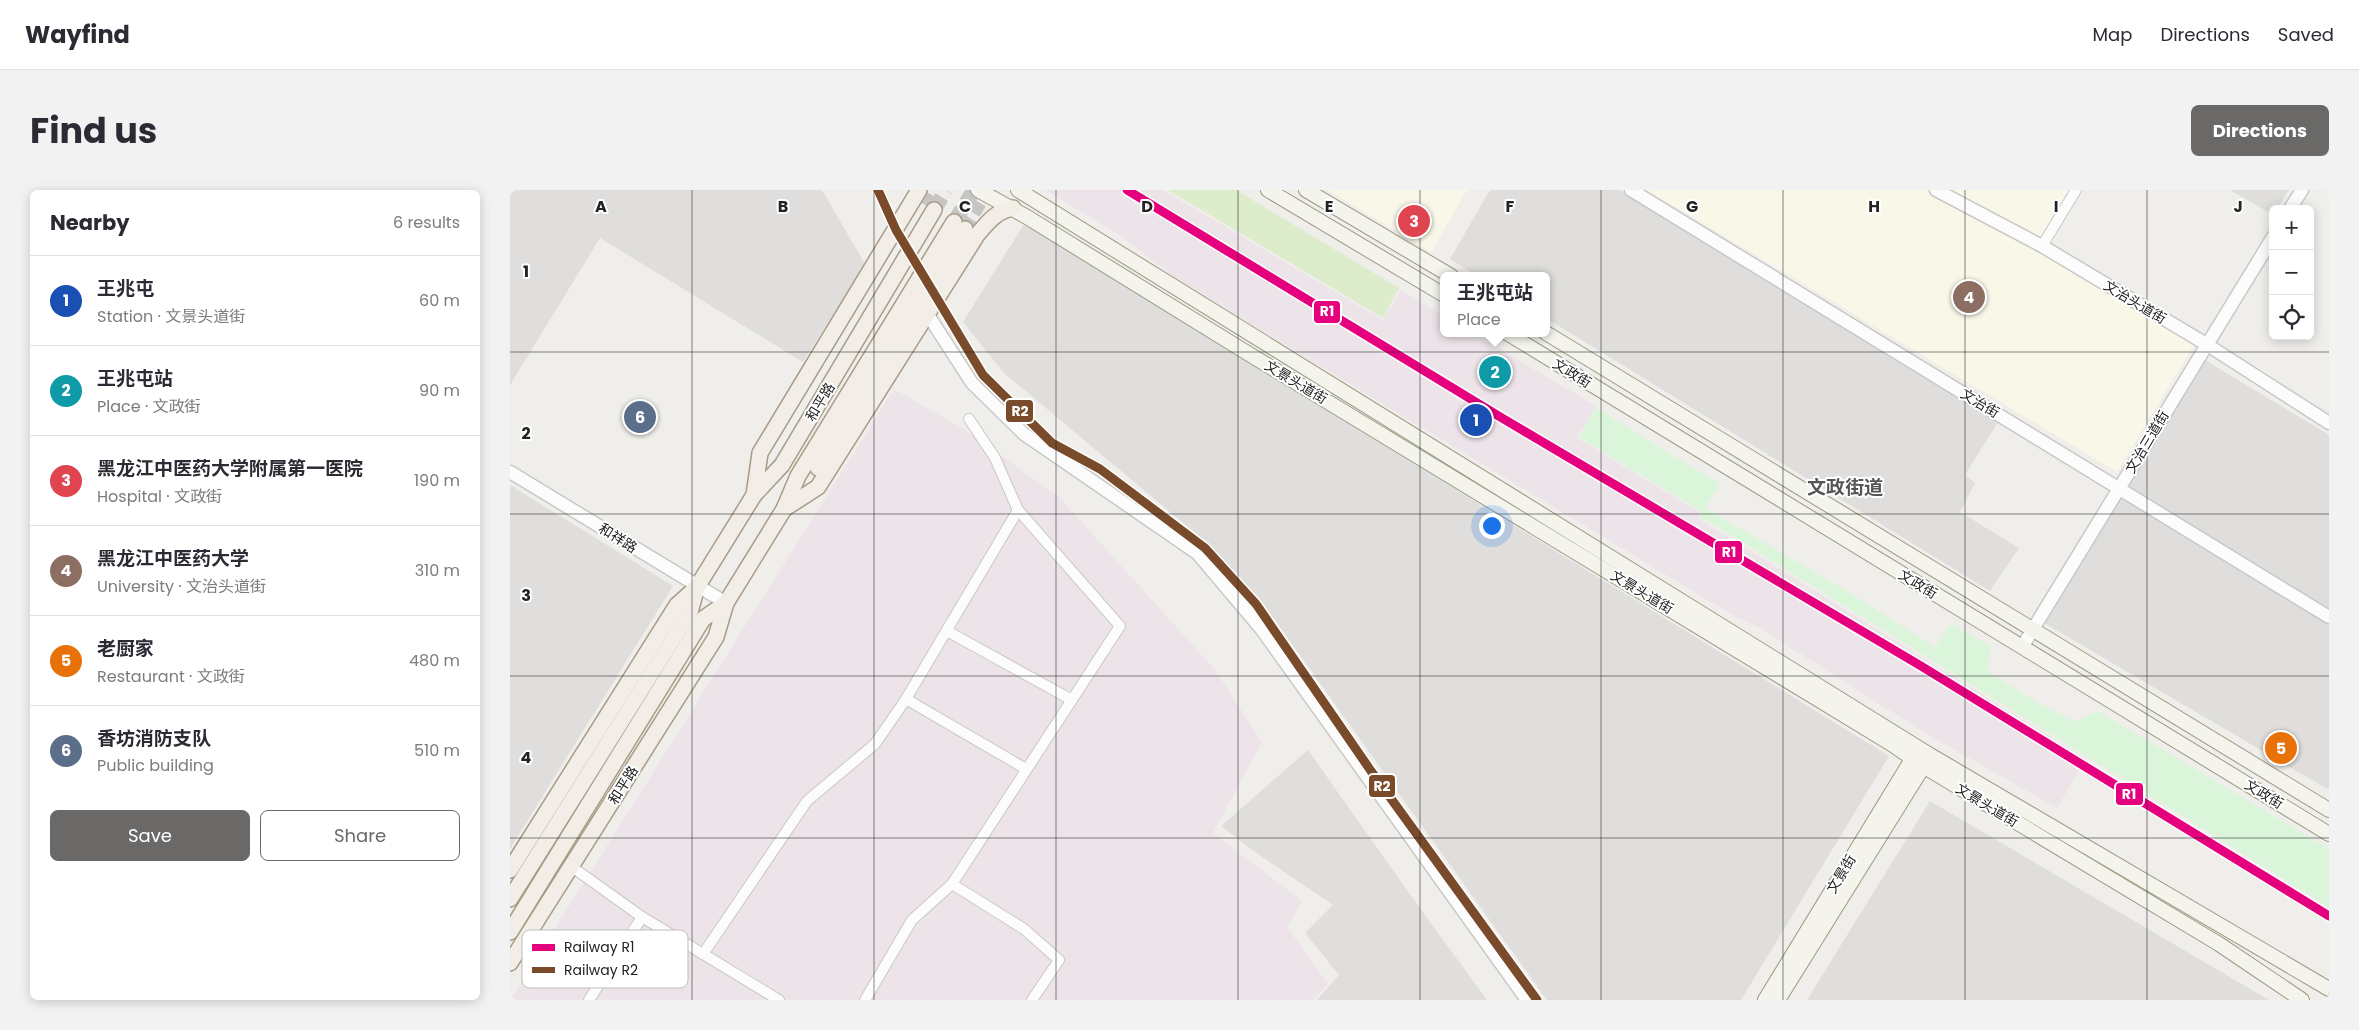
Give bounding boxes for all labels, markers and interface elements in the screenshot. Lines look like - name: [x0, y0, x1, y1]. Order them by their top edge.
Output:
- text: Wayfind: [25, 18, 130, 51]
- text: Map: [2093, 22, 2132, 47]
- text: Directions: [2160, 22, 2250, 47]
- text: Saved: [2278, 22, 2334, 47]
- button: Directions: [2191, 105, 2329, 156]
- text: Find us: [30, 106, 157, 155]
- text: A: [595, 195, 607, 218]
- text: B: [778, 195, 788, 218]
- text: C: [959, 195, 971, 218]
- text: D: [1141, 195, 1153, 218]
- text: E: [1325, 195, 1333, 218]
- text: F: [1506, 195, 1515, 218]
- text: G: [1686, 195, 1698, 218]
- text: H: [1868, 195, 1880, 218]
- text: I: [2054, 195, 2058, 218]
- text: J: [2233, 195, 2243, 218]
- pin: 3: [1398, 202, 1430, 240]
- map controls: [2269, 205, 2314, 340]
- button: +: [2269, 205, 2314, 250]
- text: Nearby: [50, 208, 130, 237]
- text: 6 results: [393, 211, 460, 234]
- button: −: [2269, 250, 2314, 295]
- text: 1: [523, 260, 529, 283]
- popup: [1440, 272, 1550, 337]
- text: 王兆屯: [97, 275, 154, 302]
- street label: 文治头道街: [2100, 275, 2170, 329]
- pin: 4: [1953, 278, 1985, 316]
- text: 王兆屯站: [1457, 279, 1533, 306]
- text: 1: [63, 289, 69, 312]
- text: 60 m: [419, 289, 460, 312]
- button: locate: [2269, 295, 2314, 340]
- line badge: R1: [1313, 300, 1341, 324]
- text: R1: [1320, 301, 1334, 321]
- text: Station · 文景头道街: [97, 305, 245, 328]
- text: Place: [1457, 308, 1501, 331]
- pin: 2: [1479, 353, 1511, 391]
- street label: 文政街: [1549, 354, 1595, 392]
- street label: 文景头道街: [1261, 355, 1331, 409]
- text: 王兆屯站: [97, 365, 173, 392]
- text: 2: [61, 379, 71, 402]
- text: 90 m: [419, 379, 460, 402]
- street label: 和平路: [801, 379, 839, 425]
- street label: 文治街: [1957, 384, 2003, 422]
- text: Place · 文政街: [97, 395, 201, 418]
- pin: 6: [624, 398, 656, 436]
- line badge: R2: [1005, 399, 1034, 423]
- text: R2: [1011, 401, 1029, 421]
- pin: 1: [1460, 401, 1492, 439]
- street label: 文治三道街: [2120, 407, 2174, 477]
- text: 2: [521, 422, 531, 445]
- text: 黑龙江中医药大学附属第一医院: [97, 455, 363, 482]
- text: 3: [61, 469, 71, 492]
- text: 190 m: [414, 469, 460, 492]
- district label: 文政街道: [1807, 474, 1883, 501]
- text: Hospital · 文政街: [97, 485, 222, 508]
- your location: [1479, 513, 1505, 539]
- street label: 和祥路: [595, 518, 641, 558]
- line badge: R1: [1714, 540, 1743, 564]
- text: R1: [1722, 542, 1736, 562]
- text: 黑龙江中医药大学: [97, 545, 249, 572]
- text: 4: [61, 559, 71, 582]
- text: 310 m: [415, 559, 460, 582]
- street label: 文景头道街: [1607, 565, 1677, 619]
- street label: 文政街: [1895, 565, 1941, 603]
- text: University · 文治头道街: [97, 575, 266, 598]
- text: 3: [521, 584, 531, 607]
- text: 老厨家: [97, 635, 154, 662]
- text: 5: [61, 649, 71, 672]
- text: 480 m: [409, 649, 460, 672]
- text: Restaurant · 文政街: [97, 665, 245, 688]
- text: 香坊消防支队: [97, 725, 211, 752]
- pin: 5: [2265, 729, 2297, 767]
- text: 6: [61, 739, 71, 762]
- text: 510 m: [414, 739, 460, 762]
- text: 4: [521, 746, 532, 769]
- text: Public building: [97, 754, 214, 777]
- street label: 和平路: [603, 762, 643, 808]
- line badge: R2: [1368, 774, 1396, 798]
- street label: 文政街: [2241, 775, 2287, 813]
- text: R2: [1373, 776, 1391, 796]
- street label: 文景头道街: [1952, 778, 2022, 832]
- line badge: R1: [2115, 782, 2144, 806]
- text: R1: [2122, 784, 2136, 804]
- button: Save: [50, 810, 250, 861]
- button: Share: [260, 810, 460, 861]
- street label: 文景街: [1822, 851, 1860, 897]
- legend: [522, 930, 688, 988]
- text: Railway R1: [564, 937, 634, 957]
- text: Railway R2: [564, 960, 638, 980]

